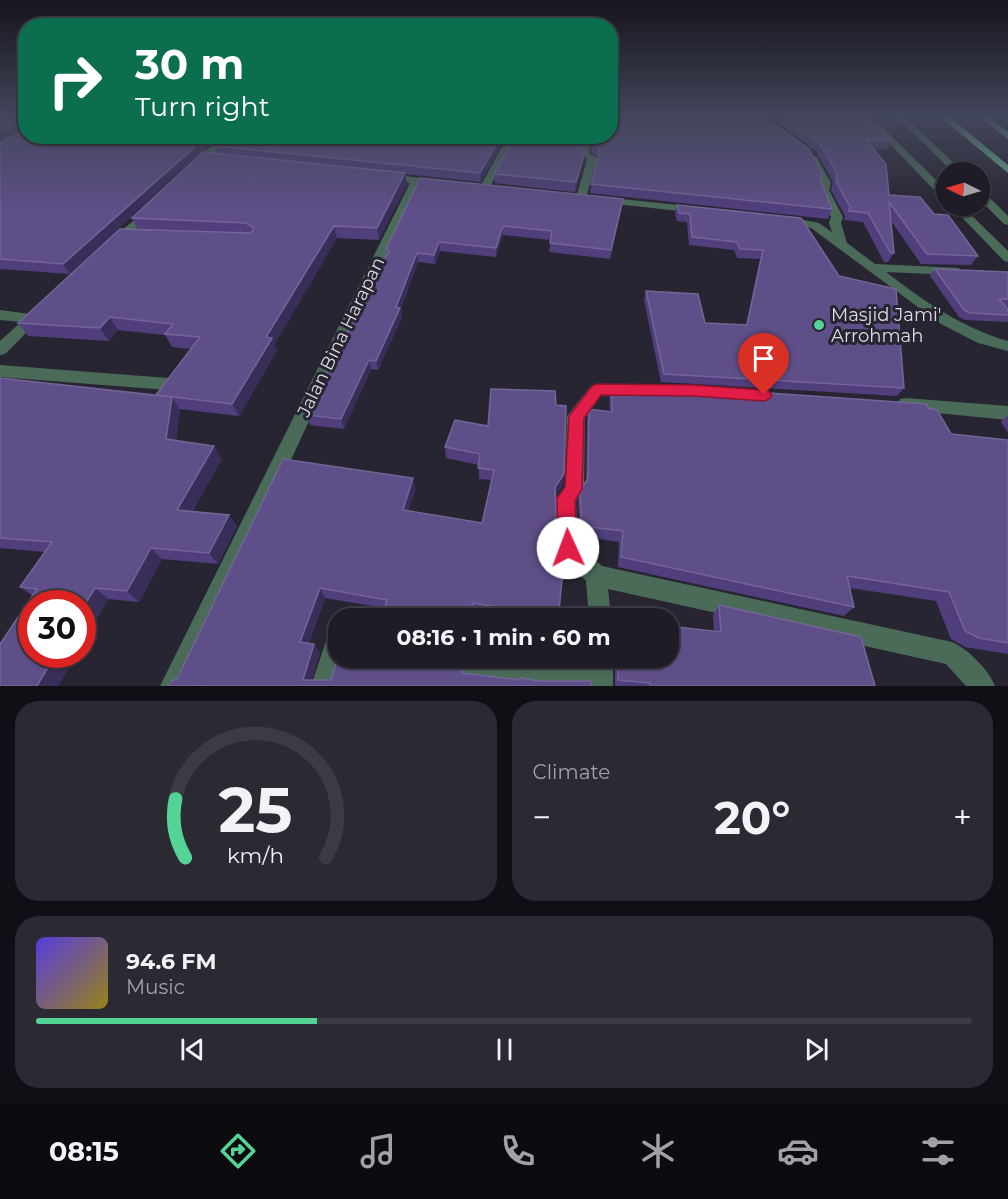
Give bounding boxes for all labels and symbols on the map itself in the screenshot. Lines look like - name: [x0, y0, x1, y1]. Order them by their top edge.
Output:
- north arrow: [936, 162, 990, 216]
- street label: Jalan Bina Harapan: [292, 253, 389, 421]
- place label: Masjid Jami' Arrohmah: [831, 304, 942, 347]
- marker: Masjid Jami' Arrohmah: [812, 318, 826, 332]
- pin: [738, 333, 789, 395]
- position arrow: [536, 516, 600, 580]
- speed limit sign: 30: [18, 590, 96, 668]

